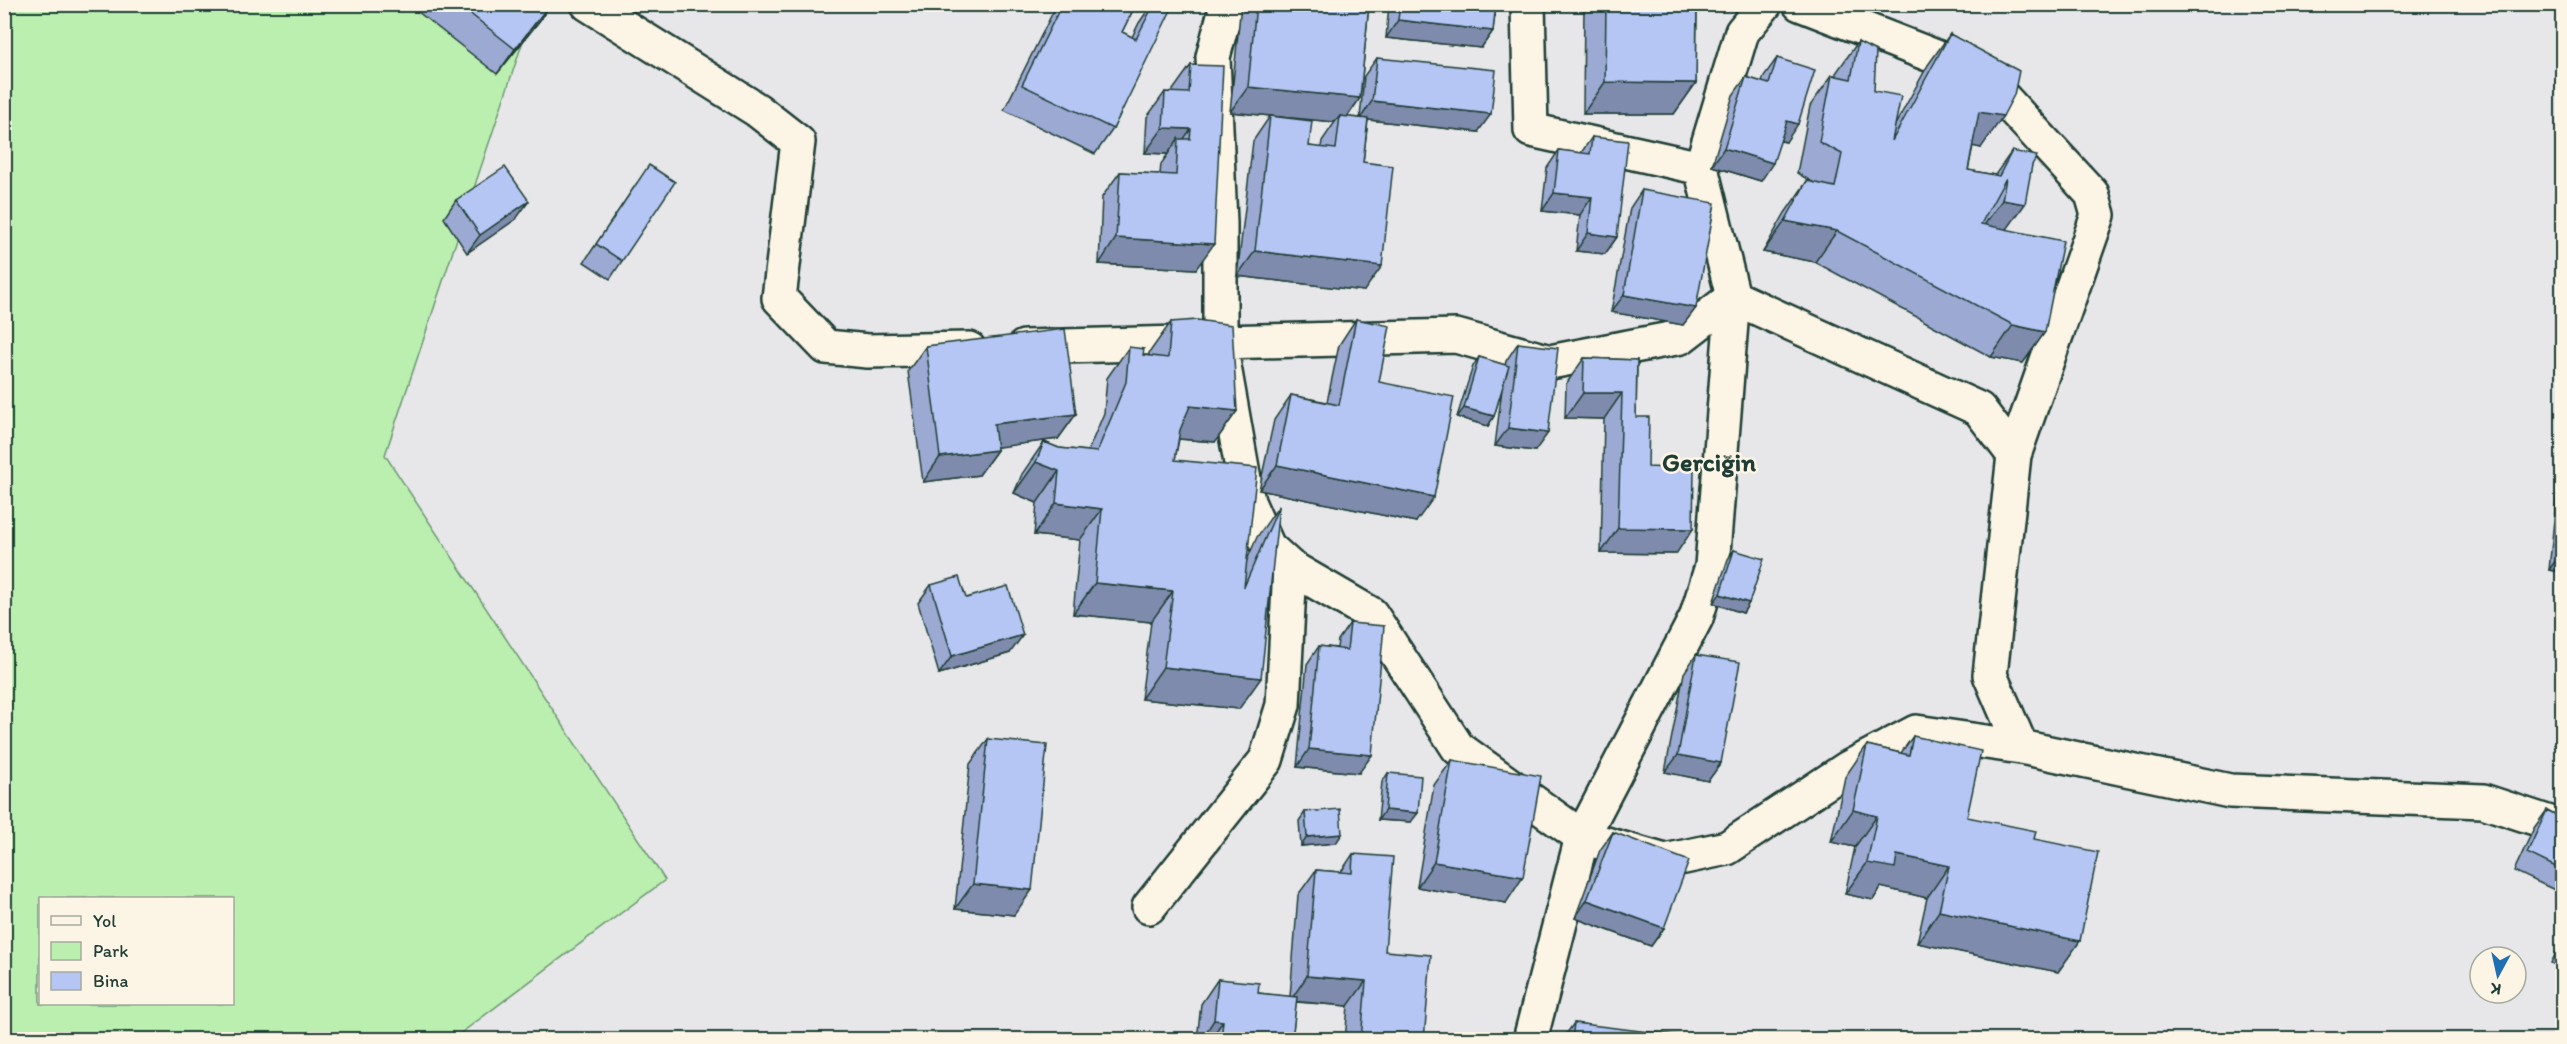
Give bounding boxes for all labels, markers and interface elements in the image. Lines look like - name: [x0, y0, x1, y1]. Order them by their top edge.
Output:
- district label: Gerciğin: [1662, 446, 1756, 478]
- legend: [39, 897, 234, 1005]
- text: Yol: [93, 910, 116, 932]
- text: Park: [93, 940, 128, 962]
- north arrow: [2468, 945, 2528, 1005]
- text: Bina: [93, 970, 128, 992]
- text: K: [2489, 979, 2502, 999]

